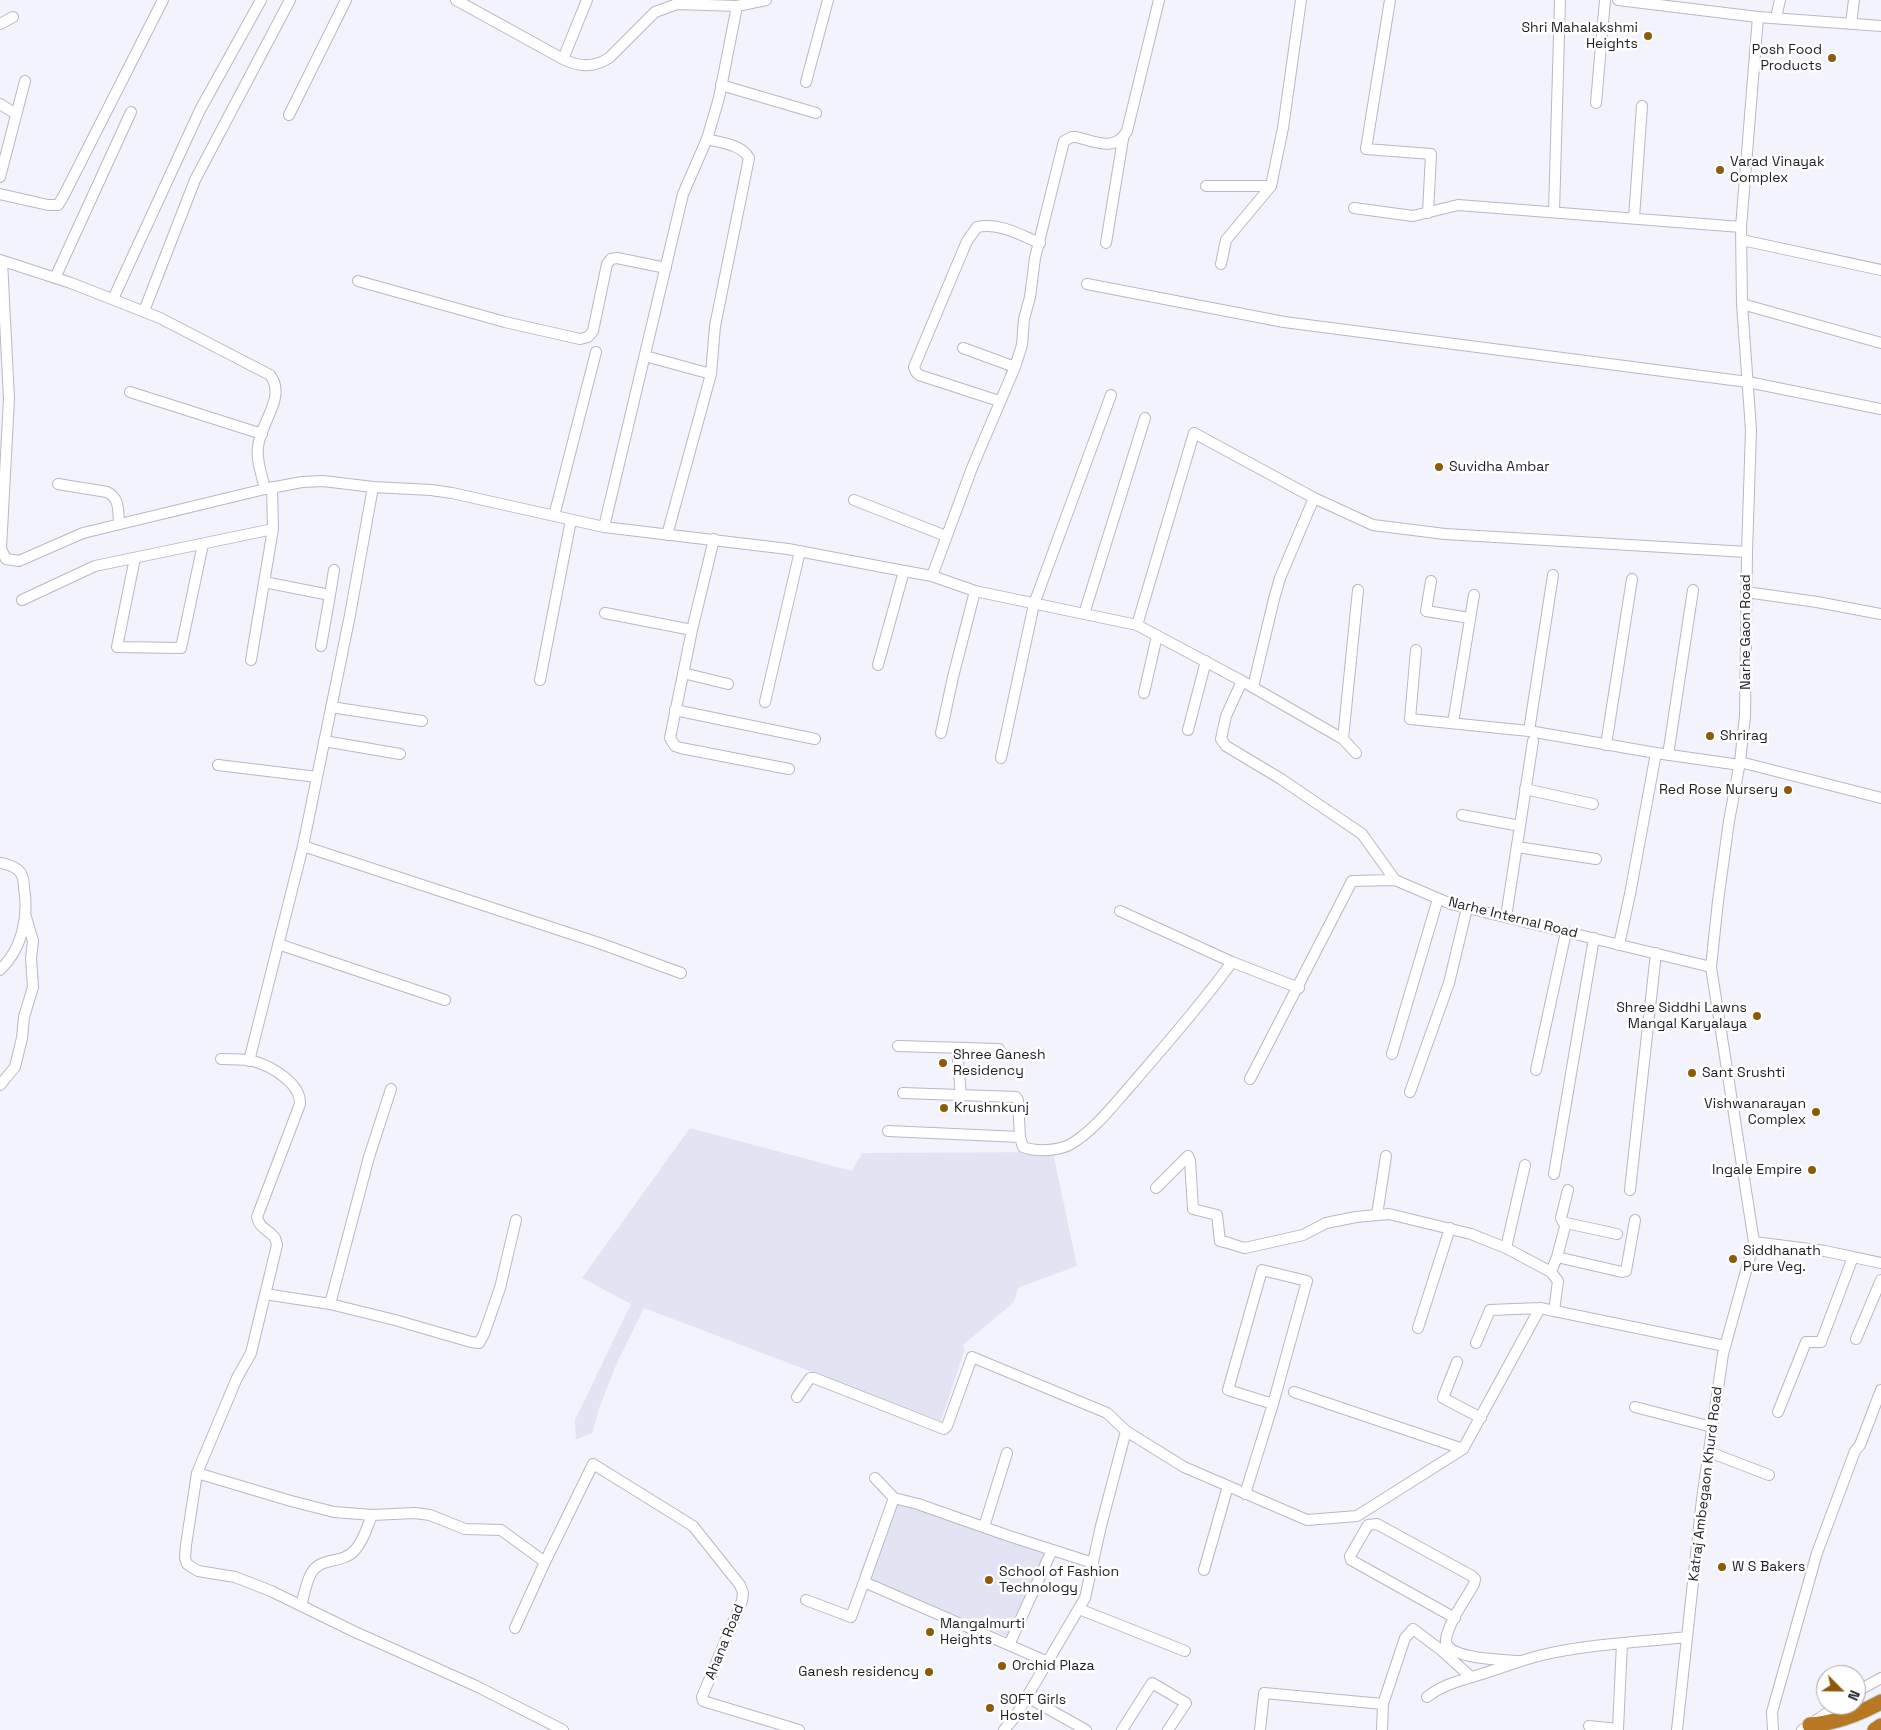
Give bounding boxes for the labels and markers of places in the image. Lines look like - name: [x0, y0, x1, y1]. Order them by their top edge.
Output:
- place label: Shri Mahalakshmi Heights: [1521, 20, 1638, 52]
- marker: Shri Mahalakshmi Heights: [1642, 30, 1654, 42]
- place label: Posh Food Products: [1752, 42, 1822, 74]
- marker: Posh Food Products: [1826, 52, 1838, 64]
- place label: Varad Vinayak Complex: [1730, 154, 1824, 186]
- marker: Varad Vinayak Complex: [1714, 164, 1726, 176]
- place label: Suvidha Ambar: [1449, 459, 1550, 475]
- marker: Suvidha Ambar: [1433, 461, 1445, 473]
- place label: Shrirag: [1720, 728, 1768, 744]
- marker: Shrirag: [1704, 730, 1716, 742]
- place label: Red Rose Nursery: [1659, 782, 1778, 798]
- marker: Red Rose Nursery: [1782, 784, 1794, 796]
- place label: Shree Siddhi Lawns Mangal Karyalaya: [1616, 1000, 1747, 1032]
- marker: Shree Siddhi Lawns Mangal Karyalaya: [1751, 1010, 1763, 1022]
- place label: Shree Ganesh Residency: [953, 1047, 1045, 1080]
- marker: Shree Ganesh Residency: [937, 1057, 949, 1069]
- place label: Sant Srushti: [1702, 1065, 1785, 1081]
- marker: Sant Srushti: [1686, 1067, 1698, 1079]
- place label: Vishwanarayan Complex: [1704, 1096, 1806, 1128]
- place label: Krushnkunj: [954, 1100, 1029, 1116]
- marker: Krushnkunj: [938, 1102, 950, 1114]
- marker: Vishwanarayan Complex: [1810, 1106, 1822, 1118]
- place label: Ingale Empire: [1712, 1162, 1802, 1178]
- marker: Ingale Empire: [1806, 1164, 1818, 1176]
- place label: Siddhanath Pure Veg.: [1743, 1243, 1821, 1276]
- marker: Siddhanath Pure Veg.: [1727, 1253, 1739, 1265]
- place label: W S Bakers: [1732, 1559, 1805, 1575]
- marker: W S Bakers: [1716, 1561, 1728, 1573]
- place label: School of Fashion Technology: [999, 1564, 1119, 1596]
- marker: School of Fashion Technology: [983, 1574, 995, 1586]
- place label: Mangalmurti Heights: [940, 1616, 1025, 1648]
- marker: Mangalmurti Heights: [924, 1626, 936, 1638]
- place label: Orchid Plaza: [1012, 1658, 1095, 1674]
- marker: Orchid Plaza: [996, 1660, 1008, 1672]
- place label: Ganesh residency: [798, 1664, 919, 1680]
- marker: Ganesh residency: [923, 1666, 935, 1678]
- place label: SOFT Girls Hostel: [1000, 1692, 1066, 1724]
- marker: SOFT Girls Hostel: [984, 1702, 996, 1714]

